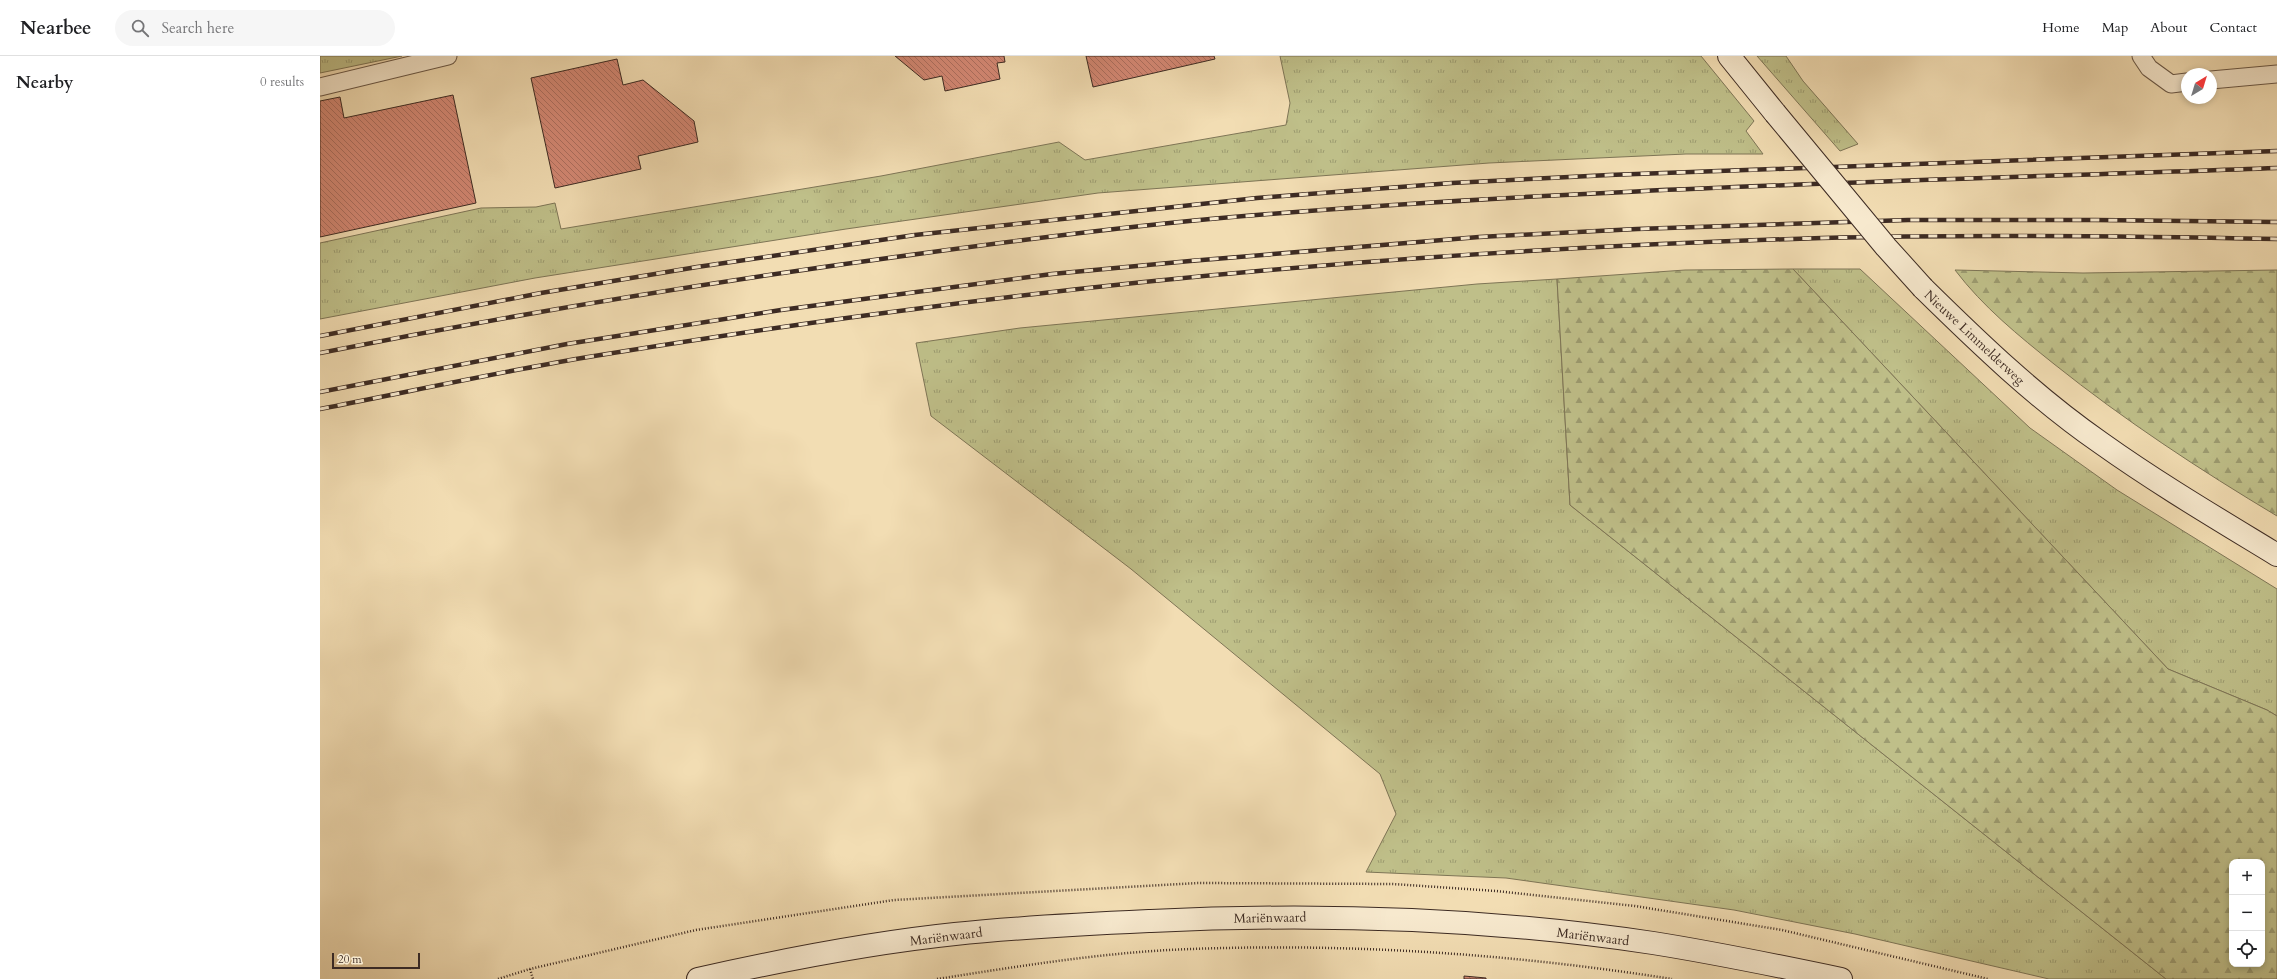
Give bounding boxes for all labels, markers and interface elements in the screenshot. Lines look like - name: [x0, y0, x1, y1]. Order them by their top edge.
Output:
- search box: [115, 10, 395, 46]
- text: Nearbee: [20, 15, 91, 41]
- icon: search: [129, 17, 151, 39]
- text: Search here: [161, 18, 234, 38]
- text: Home: [2042, 18, 2080, 37]
- text: Map: [2102, 18, 2128, 37]
- text: About: [2150, 18, 2187, 37]
- text: Contact: [2209, 18, 2257, 37]
- north arrow: [2181, 68, 2217, 104]
- text: Nearby: [16, 71, 73, 94]
- text: 0 results: [260, 73, 304, 91]
- street label: Nieuwe Limmelderweg: [1920, 286, 2029, 390]
- map controls: [2229, 859, 2265, 967]
- button: +: [2229, 859, 2265, 895]
- button: −: [2229, 895, 2265, 931]
- street label: Mariënwaard: [1233, 908, 1307, 928]
- street label: Mariënwaard: [909, 924, 983, 950]
- street label: Mariënwaard: [1556, 924, 1630, 950]
- button: locate: [2229, 931, 2265, 967]
- scale bar: [332, 951, 420, 970]
- text: 20 m: [338, 952, 362, 967]

